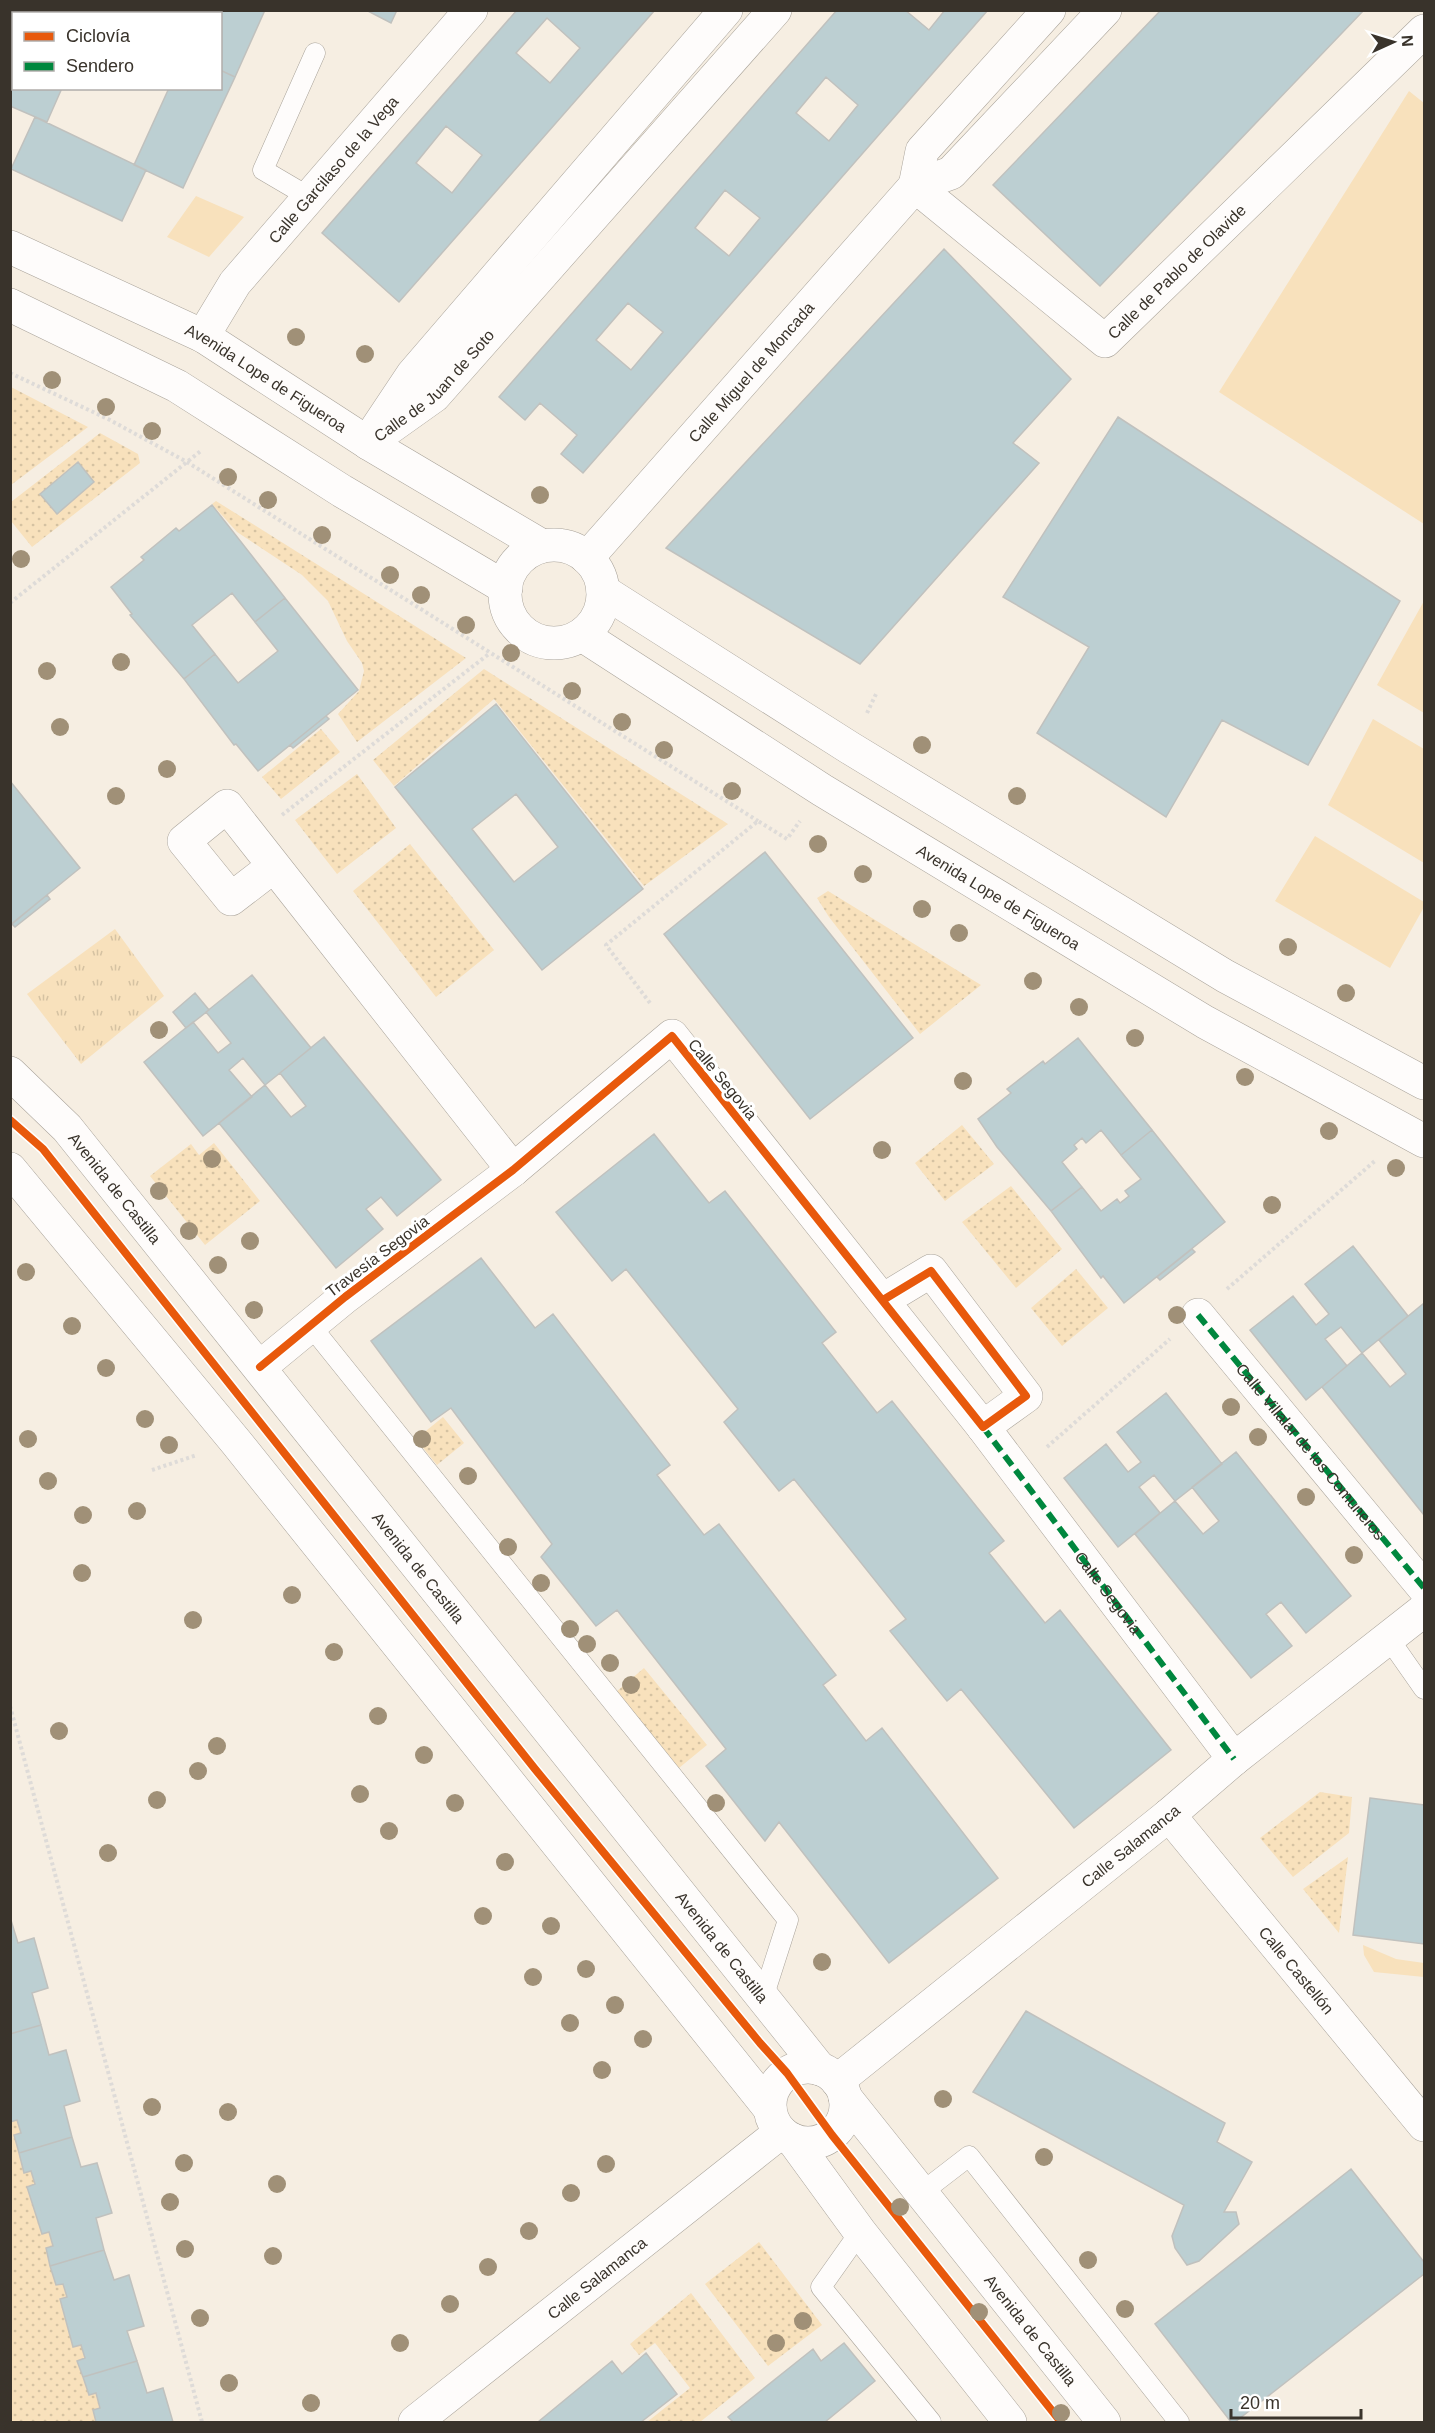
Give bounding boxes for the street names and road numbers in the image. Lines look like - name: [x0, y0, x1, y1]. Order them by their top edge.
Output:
- street label: Calle Garcilaso de la Vega: [265, 93, 402, 247]
- street label: Calle de Pablo de Olavide: [1105, 201, 1249, 342]
- street label: Calle Miguel de Moncada: [685, 299, 818, 446]
- street label: Avenida Lope de Figueroa: [183, 321, 349, 436]
- street label: Calle de Juan de Soto: [371, 326, 498, 445]
- street label: Avenida Lope de Figueroa: [914, 841, 1083, 953]
- street label: Calle Segovia: [685, 1036, 760, 1123]
- street label: Avenida de Castilla: [65, 1130, 164, 1247]
- street label: Travesía Segovia: [323, 1212, 432, 1300]
- street label: Calle Villalar de los Comuneros: [1233, 1360, 1388, 1543]
- street label: Avenida de Castilla: [369, 1509, 468, 1627]
- street label: Calle Segovia: [1071, 1549, 1145, 1638]
- street label: Calle Salamanca: [1078, 1802, 1183, 1891]
- street label: Avenida de Castilla: [673, 1888, 771, 2006]
- street label: Calle Castellón: [1256, 1924, 1337, 2018]
- street label: Calle Salamanca: [544, 2234, 650, 2323]
- street label: Avenida de Castilla: [981, 2272, 1080, 2389]

